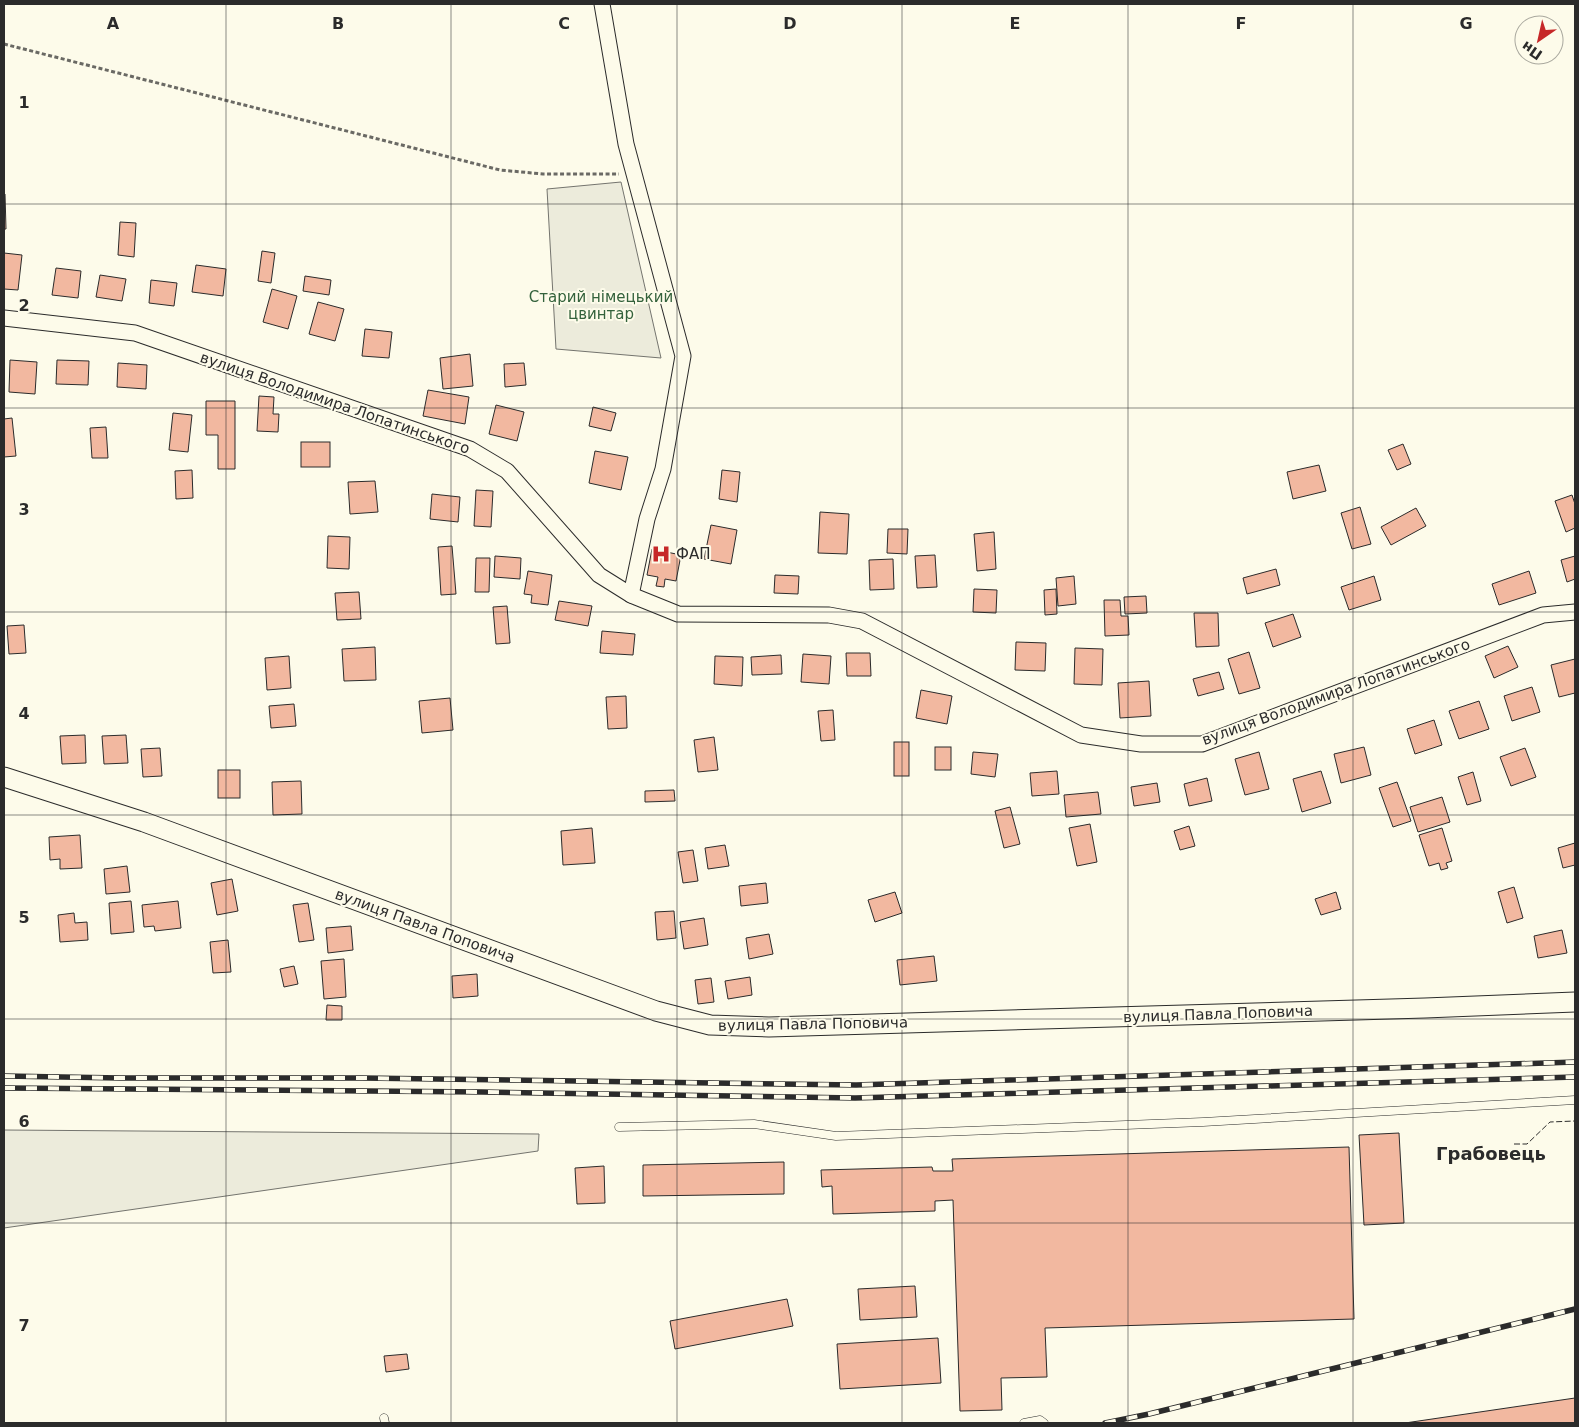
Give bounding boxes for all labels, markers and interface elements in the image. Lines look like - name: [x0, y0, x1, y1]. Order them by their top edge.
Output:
- text: A: [107, 14, 120, 33]
- text: B: [332, 14, 344, 33]
- text: C: [558, 14, 570, 33]
- text: D: [783, 14, 797, 33]
- text: E: [1010, 14, 1020, 33]
- text: F: [1236, 14, 1246, 33]
- text: G: [1459, 14, 1473, 33]
- north arrow: [1514, 15, 1564, 65]
- text: Пн: [1518, 38, 1545, 63]
- text: 1: [18, 93, 30, 112]
- park label: Старий німецький цвинтар: [529, 288, 673, 323]
- text: 2: [18, 296, 30, 315]
- street label: вулиця Володимира Лопатинського: [198, 348, 472, 458]
- text: 3: [18, 500, 30, 519]
- hospital icon: ФАП: [650, 543, 672, 565]
- place label: ФАП: [676, 545, 710, 563]
- street label: вулиця Володимира Лопатинського: [1199, 635, 1473, 749]
- text: 4: [18, 704, 30, 723]
- street label: вулиця Павла Поповича: [333, 885, 517, 967]
- text: 5: [18, 908, 30, 927]
- street label: вулиця Павла Поповича: [1123, 1002, 1313, 1026]
- street label: вулиця Павла Поповича: [718, 1013, 908, 1035]
- text: 6: [18, 1112, 30, 1131]
- district label: Грабовець: [1436, 1143, 1546, 1164]
- text: 7: [18, 1316, 30, 1335]

